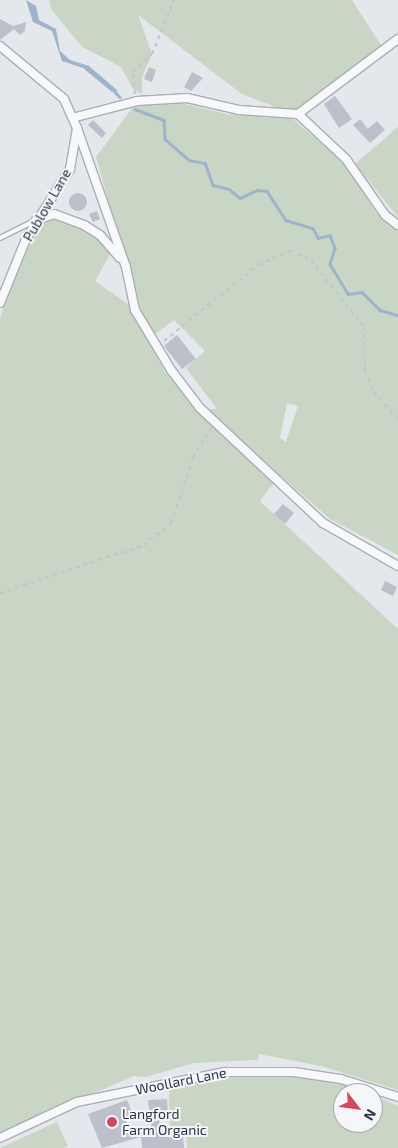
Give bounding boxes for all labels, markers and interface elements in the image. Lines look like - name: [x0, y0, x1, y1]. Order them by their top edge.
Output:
- street label: Publow Lane: [19, 166, 75, 244]
- street label: Woollard Lane: [134, 1064, 228, 1098]
- north arrow: [333, 1083, 383, 1133]
- place label: Langford Farm Organic: [122, 1106, 207, 1138]
- text: N: [361, 1107, 380, 1124]
- marker: Langford Farm Organic: [106, 1116, 118, 1128]

